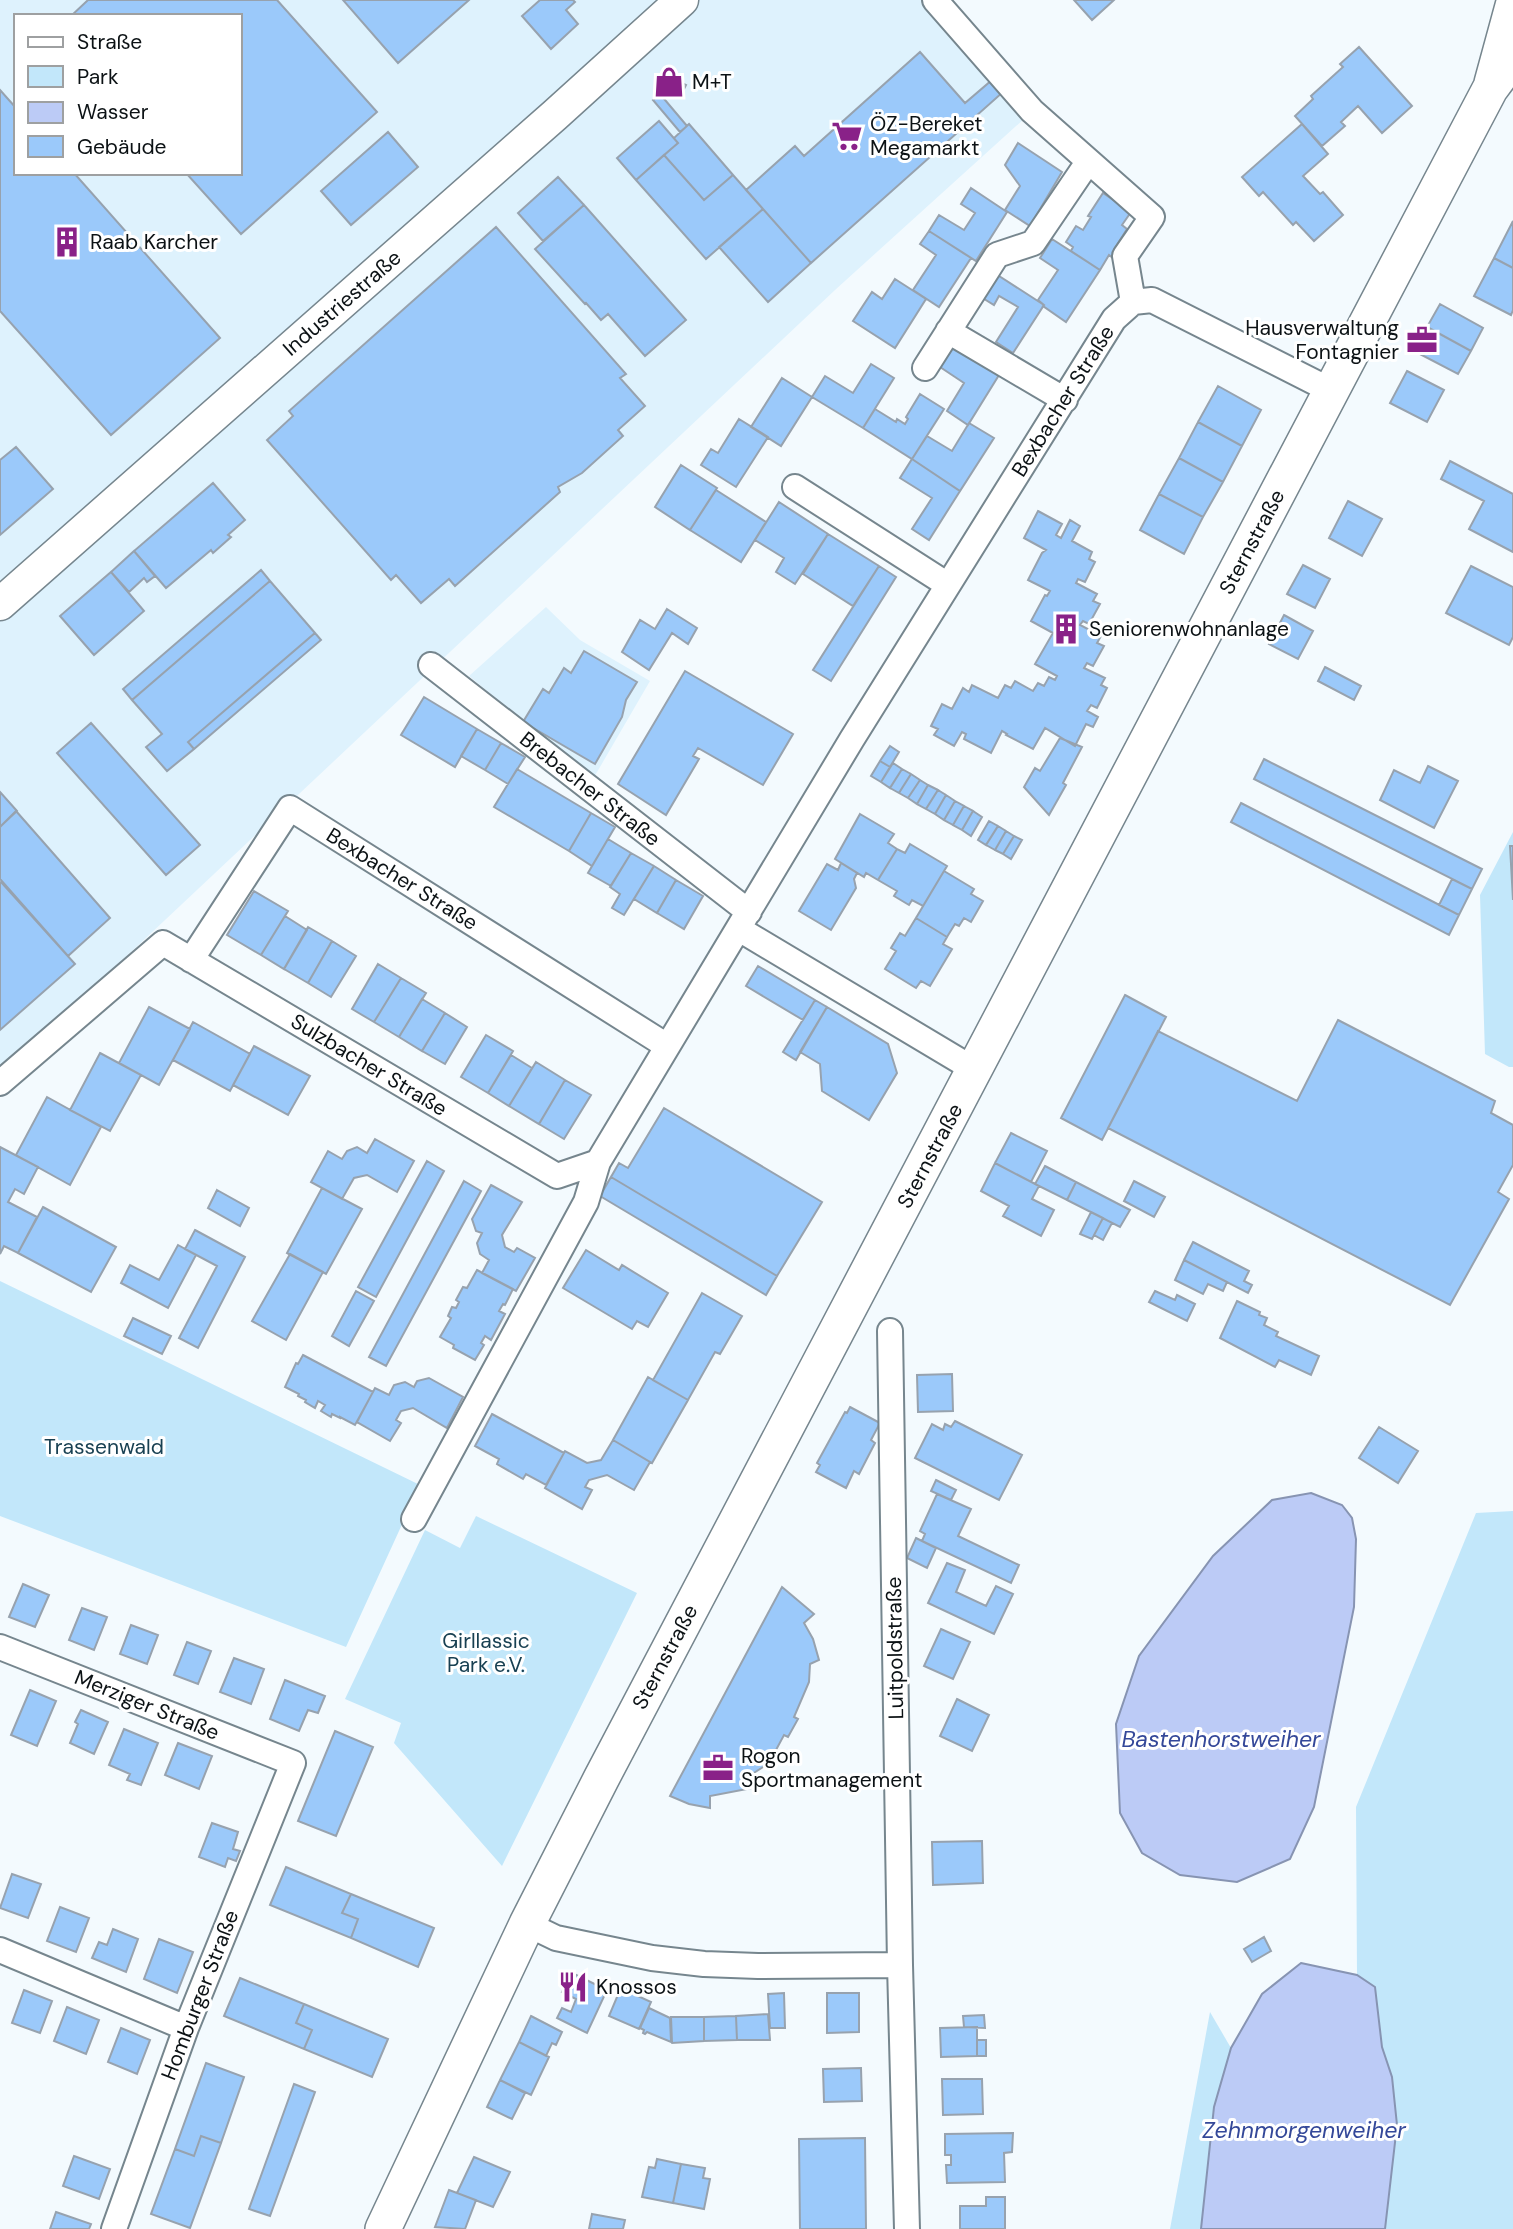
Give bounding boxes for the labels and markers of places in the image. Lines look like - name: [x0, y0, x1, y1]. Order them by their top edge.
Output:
- shop icon: M+T: [652, 65, 686, 99]
- place label: M+T: [692, 68, 732, 96]
- place label: ÖZ-Bereket Megamarkt: [870, 110, 983, 162]
- supermarket icon: ÖZ-Bereket Megamarkt: [830, 119, 864, 153]
- building icon: Raab Karcher: [50, 225, 84, 259]
- place label: Raab Karcher: [90, 228, 218, 256]
- place label: Hausverwaltung Fontagnier: [1245, 314, 1399, 366]
- office icon: Hausverwaltung Fontagnier: [1405, 323, 1439, 357]
- building icon: Seniorenwohnanlage: [1049, 612, 1083, 646]
- place label: Seniorenwohnanlage: [1089, 615, 1289, 643]
- place label: Rogon Sportmanagement: [741, 1742, 923, 1794]
- office icon: Rogon Sportmanagement: [701, 1751, 735, 1785]
- restaurant icon: Knossos: [556, 1970, 590, 2004]
- place label: Knossos: [596, 1973, 677, 2001]

